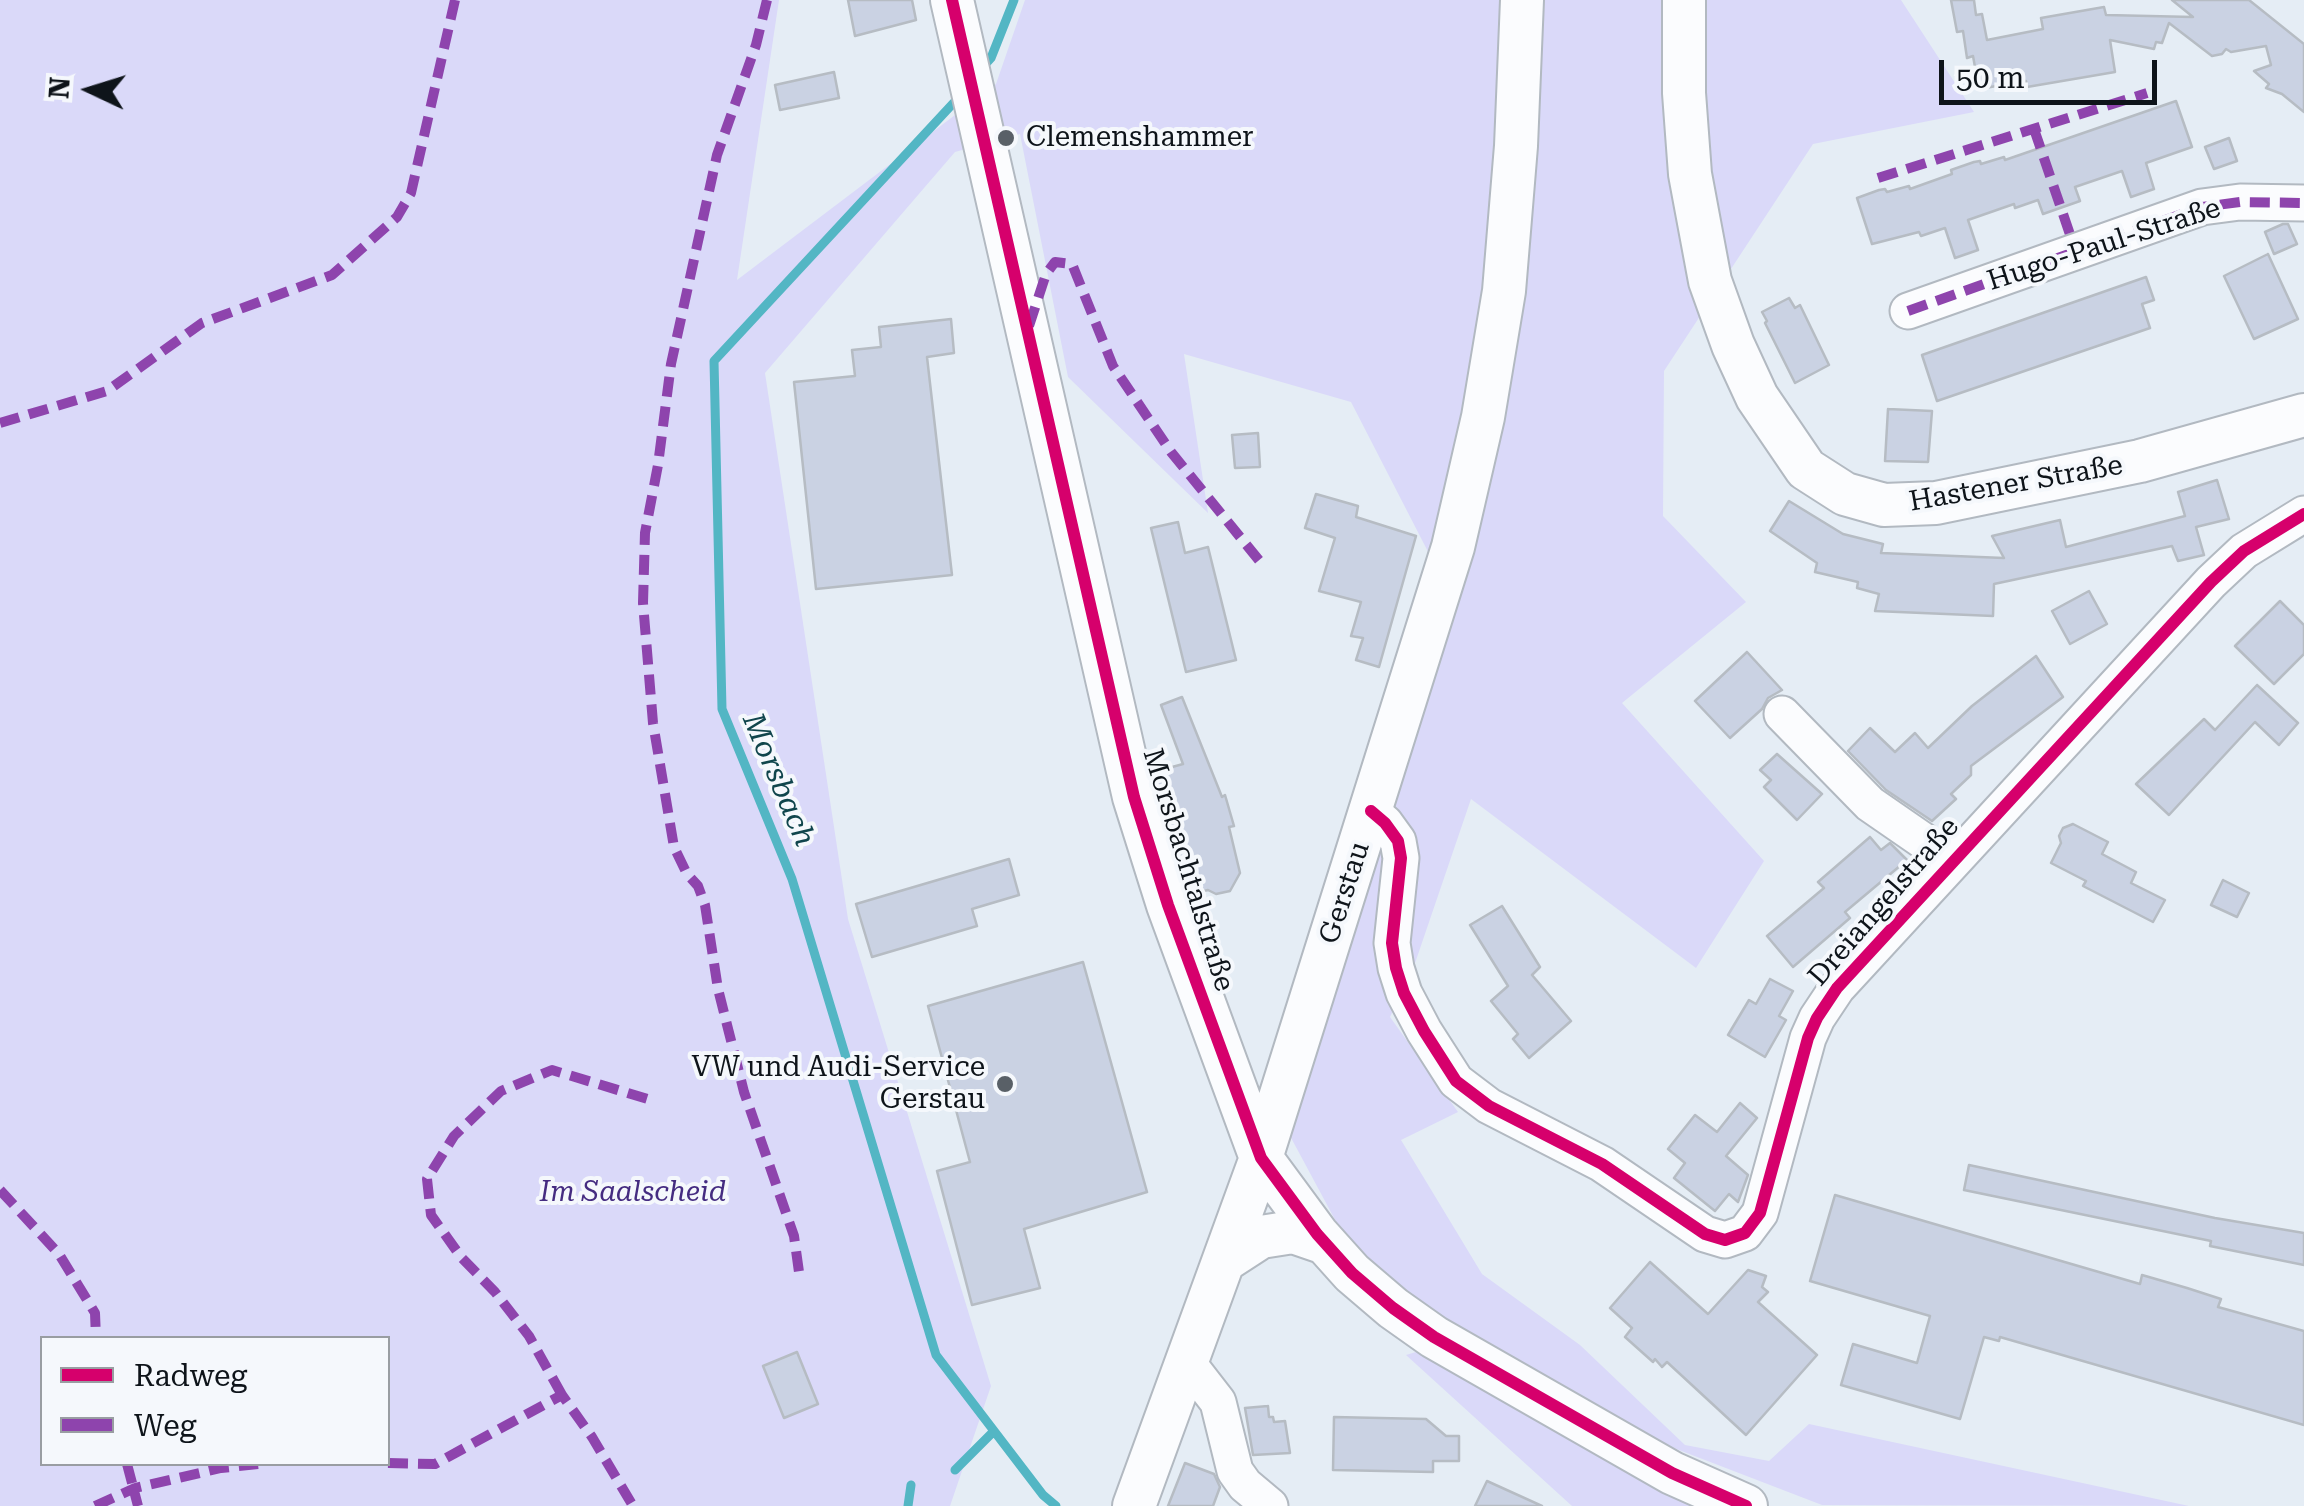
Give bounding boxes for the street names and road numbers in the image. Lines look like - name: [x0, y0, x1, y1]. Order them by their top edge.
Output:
- street label: Hugo-Paul-Straße: [1983, 191, 2225, 299]
- street label: Hastener Straße: [1907, 449, 2125, 519]
- street label: Morsbachtalstraße: [1135, 745, 1241, 995]
- street label: Dreiangelstraße: [1802, 811, 1966, 993]
- street label: Gerstau: [1313, 838, 1377, 948]

